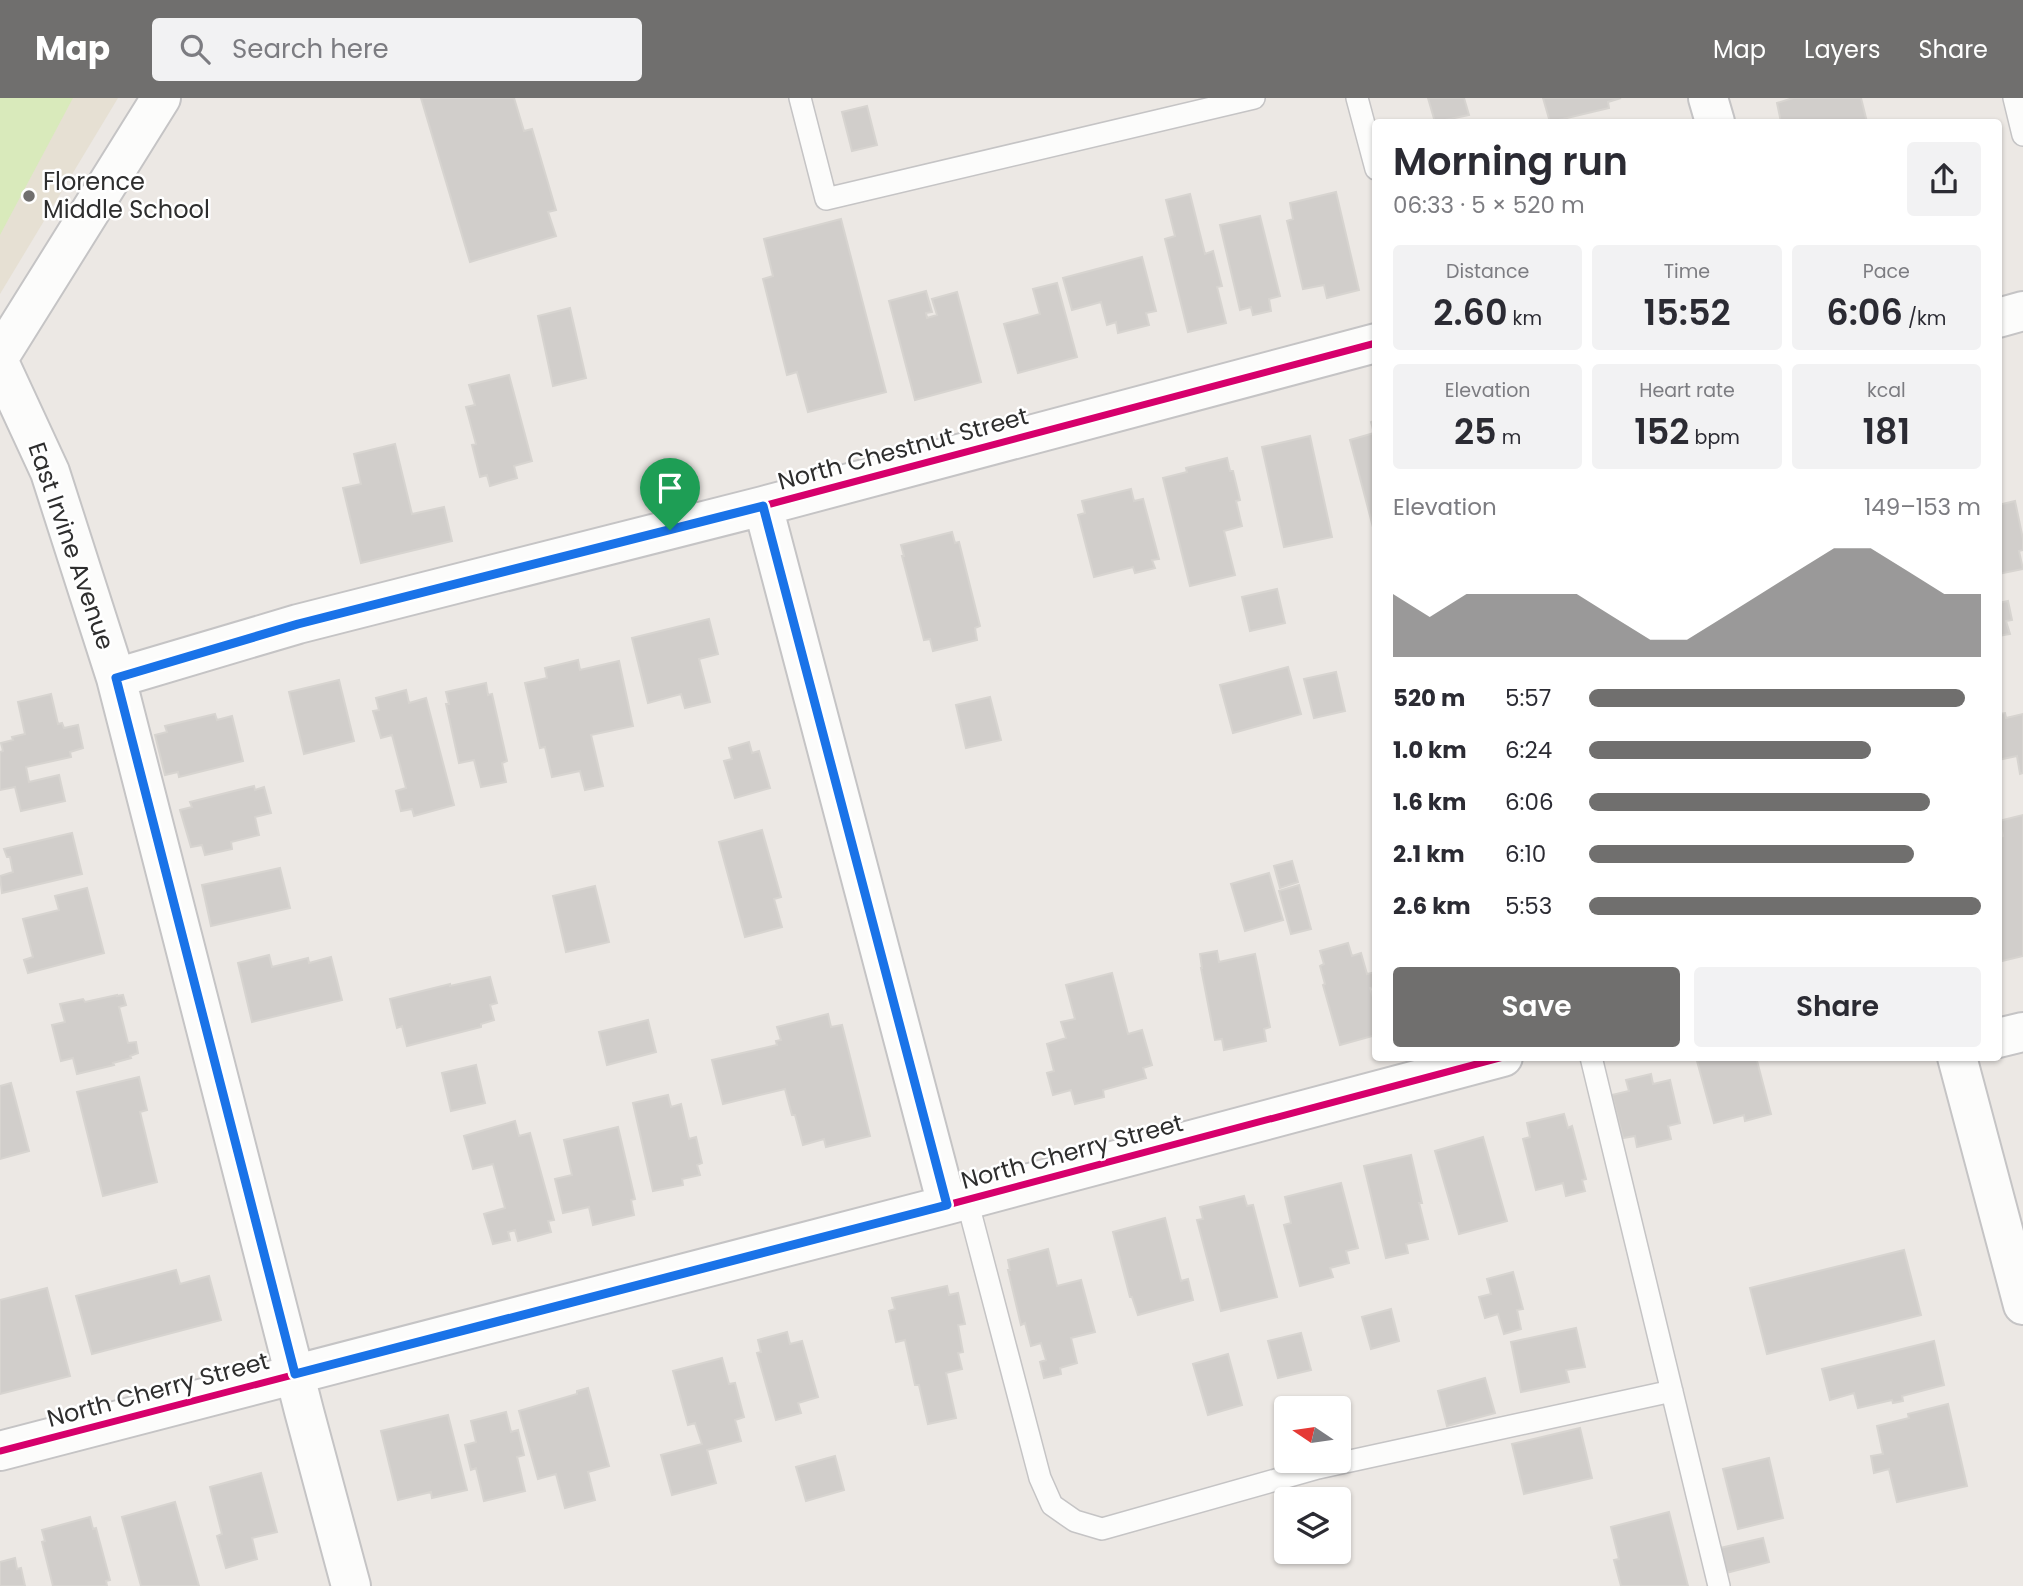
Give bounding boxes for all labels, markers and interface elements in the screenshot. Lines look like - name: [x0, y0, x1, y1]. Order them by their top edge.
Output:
- search box: [152, 18, 642, 81]
- text: Map: [35, 25, 110, 72]
- icon: search: [176, 30, 214, 68]
- text: Search here: [232, 31, 389, 67]
- text: Map: [1713, 33, 1766, 66]
- text: Layers: [1804, 33, 1880, 66]
- text: Share: [1918, 33, 1988, 66]
- text: Morning run: [1393, 135, 1628, 188]
- button: share: [1907, 142, 1981, 216]
- place label: Florence Middle School: [43, 165, 210, 226]
- marker: Florence Middle School: [21, 188, 37, 204]
- text: 06:33 · 5 × 520 m: [1393, 189, 1585, 221]
- text: Distance: [1446, 258, 1529, 285]
- text: Time: [1664, 258, 1710, 285]
- text: Pace: [1863, 258, 1910, 285]
- text: 2.60: [1433, 288, 1508, 337]
- text: 15:52: [1643, 288, 1731, 337]
- text: 6:06: [1826, 288, 1903, 337]
- text: km: [1508, 305, 1542, 332]
- text: /km: [1903, 305, 1946, 332]
- text: Elevation: [1445, 377, 1530, 404]
- text: Heart rate: [1639, 377, 1735, 404]
- text: kcal: [1867, 377, 1906, 404]
- street label: North Chestnut Street: [774, 399, 1032, 498]
- text: 25: [1454, 407, 1497, 456]
- text: 152: [1634, 407, 1689, 456]
- text: 181: [1862, 407, 1910, 456]
- text: m: [1497, 424, 1521, 451]
- text: bpm: [1689, 424, 1740, 451]
- street label: East Irvine Avenue: [21, 438, 122, 654]
- pin: [640, 458, 700, 530]
- icon: arrive: [651, 469, 689, 507]
- text: Elevation: [1393, 491, 1497, 523]
- text: 149–153 m: [1864, 491, 1981, 523]
- text: 520 m: [1393, 682, 1465, 714]
- text: 5:57: [1505, 682, 1551, 714]
- text: 1.0 km: [1393, 734, 1467, 766]
- text: 6:24: [1505, 734, 1552, 766]
- text: 1.6 km: [1393, 786, 1466, 818]
- text: 6:06: [1505, 786, 1554, 818]
- text: 2.1 km: [1393, 838, 1465, 870]
- text: 6:10: [1505, 838, 1546, 870]
- text: 2.6 km: [1393, 890, 1471, 922]
- text: 5:53: [1505, 890, 1552, 922]
- button: Save: [1393, 967, 1680, 1047]
- button: Share: [1694, 967, 1981, 1047]
- street label: North Cherry Street: [957, 1106, 1187, 1197]
- street label: North Cherry Street: [43, 1344, 273, 1435]
- north arrow: [1274, 1396, 1351, 1474]
- map controls: [1274, 1396, 1351, 1564]
- button: layers: [1274, 1487, 1351, 1564]

